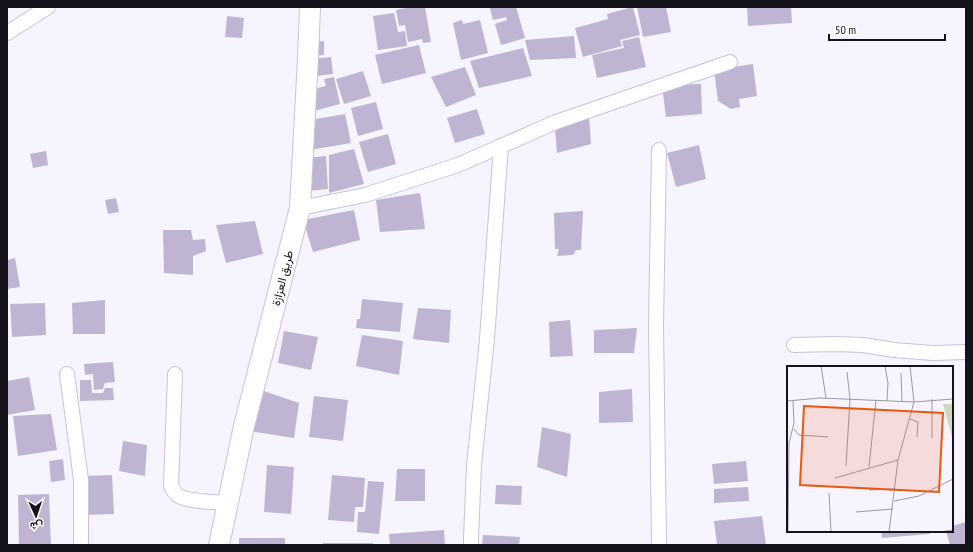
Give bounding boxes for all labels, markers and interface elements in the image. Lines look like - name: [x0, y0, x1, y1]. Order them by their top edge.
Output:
- scale bar: [829, 16, 945, 42]
- text: 50 m: [835, 22, 856, 37]
- street label: طريق العزازة: [268, 249, 297, 307]
- inset map: [787, 366, 953, 532]
- north arrow: [16, 496, 56, 536]
- text: ش: [30, 519, 43, 533]

